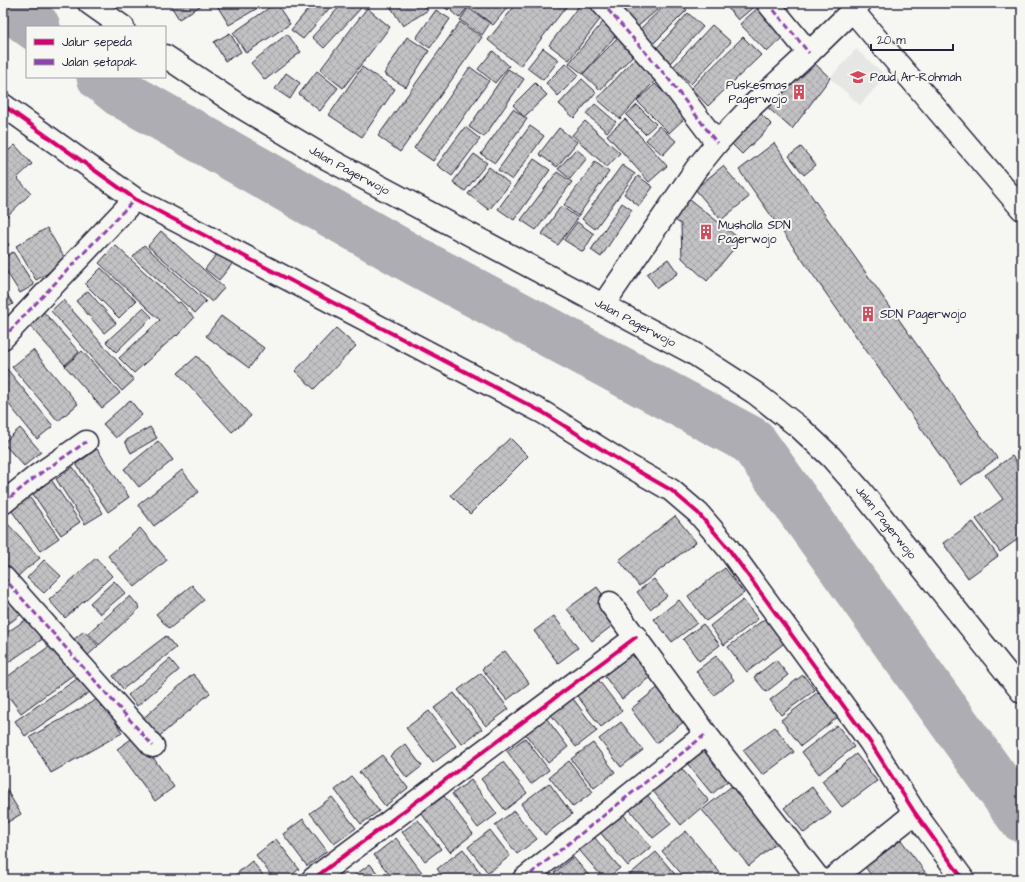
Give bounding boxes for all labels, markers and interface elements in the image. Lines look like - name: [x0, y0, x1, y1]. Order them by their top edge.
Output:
- legend: [26, 26, 166, 78]
- scale bar: [871, 26, 953, 52]
- text: 20 m: [877, 32, 906, 49]
- text: Jalur sepeda: [62, 34, 132, 51]
- text: Jalan setapak: [62, 54, 138, 71]
- school or university icon: Paud Ar-Rohmah: [849, 68, 867, 86]
- place label: Paud Ar-Rohmah: [870, 69, 962, 86]
- place label: Puskesmas Pagerwojo: [726, 77, 787, 109]
- building icon: Puskesmas Pagerwojo: [790, 83, 808, 101]
- street label: Jalan Pagerwojo: [306, 141, 393, 199]
- place label: Musholla SDN Pagerwojo: [718, 217, 791, 249]
- building icon: Musholla SDN Pagerwojo: [697, 223, 715, 241]
- street label: Jalan Pagerwojo: [592, 294, 679, 351]
- building icon: SDN Pagerwojo: [859, 305, 877, 323]
- place label: SDN Pagerwojo: [880, 306, 966, 324]
- street label: Jalan Pagerwojo: [851, 482, 921, 563]

